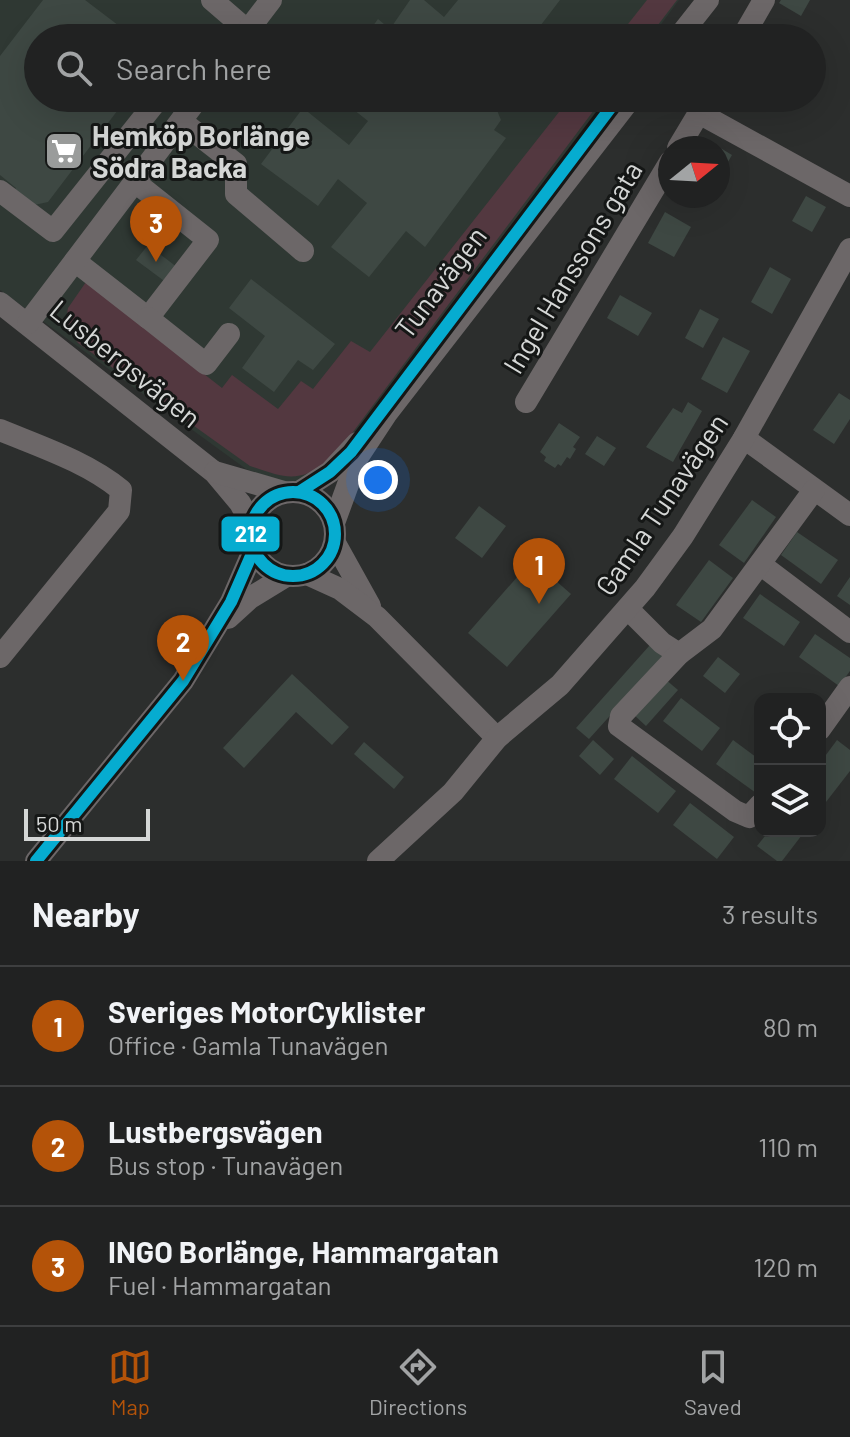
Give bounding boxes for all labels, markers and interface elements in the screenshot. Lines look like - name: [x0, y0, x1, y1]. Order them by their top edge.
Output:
- search box: [24, 24, 826, 112]
- icon: search: [52, 46, 96, 90]
- text: Search here: [116, 50, 272, 86]
- place label: Hemköp Borlänge Södra Backa: [92, 118, 310, 184]
- supermarket icon: Hemköp Borlänge Södra Backa: [43, 130, 85, 172]
- north arrow: [658, 136, 730, 208]
- street label: Ingel Hanssons gata: [495, 155, 649, 379]
- pin: 3: [130, 196, 182, 262]
- street label: Tunavägen: [387, 219, 493, 345]
- street label: Lusbergsvägen: [44, 292, 208, 434]
- street label: Gamla Tunavägen: [588, 407, 734, 601]
- your location: [358, 460, 398, 500]
- line badge: 212: [220, 515, 281, 553]
- text: 212: [235, 520, 267, 546]
- pin: 1: [513, 538, 565, 604]
- pin: 2: [157, 615, 209, 681]
- map controls: [754, 693, 826, 837]
- button: locate: [754, 693, 826, 765]
- button: layers: [754, 765, 826, 837]
- scale bar: [24, 805, 150, 841]
- text: 50 m: [36, 810, 82, 836]
- text: Nearby: [32, 893, 140, 934]
- text: 3 results: [722, 898, 818, 929]
- text: Sveriges MotorCyklister: [108, 993, 425, 1029]
- text: 1: [53, 1011, 63, 1042]
- text: 80 m: [763, 1011, 818, 1042]
- text: Office · Gamla Tunavägen: [108, 1029, 389, 1060]
- text: Lustbergsvägen: [108, 1113, 323, 1149]
- text: 2: [51, 1131, 65, 1162]
- text: 110 m: [758, 1131, 818, 1162]
- text: Bus stop · Tunavägen: [108, 1149, 343, 1180]
- text: INGO Borlänge, Hammargatan: [108, 1233, 499, 1269]
- text: 3: [51, 1251, 65, 1282]
- text: 120 m: [754, 1251, 818, 1282]
- text: Fuel · Hammargatan: [108, 1269, 332, 1300]
- tab: Map: [108, 1345, 152, 1419]
- tab: Directions: [369, 1345, 467, 1419]
- tab: Saved: [684, 1345, 742, 1419]

